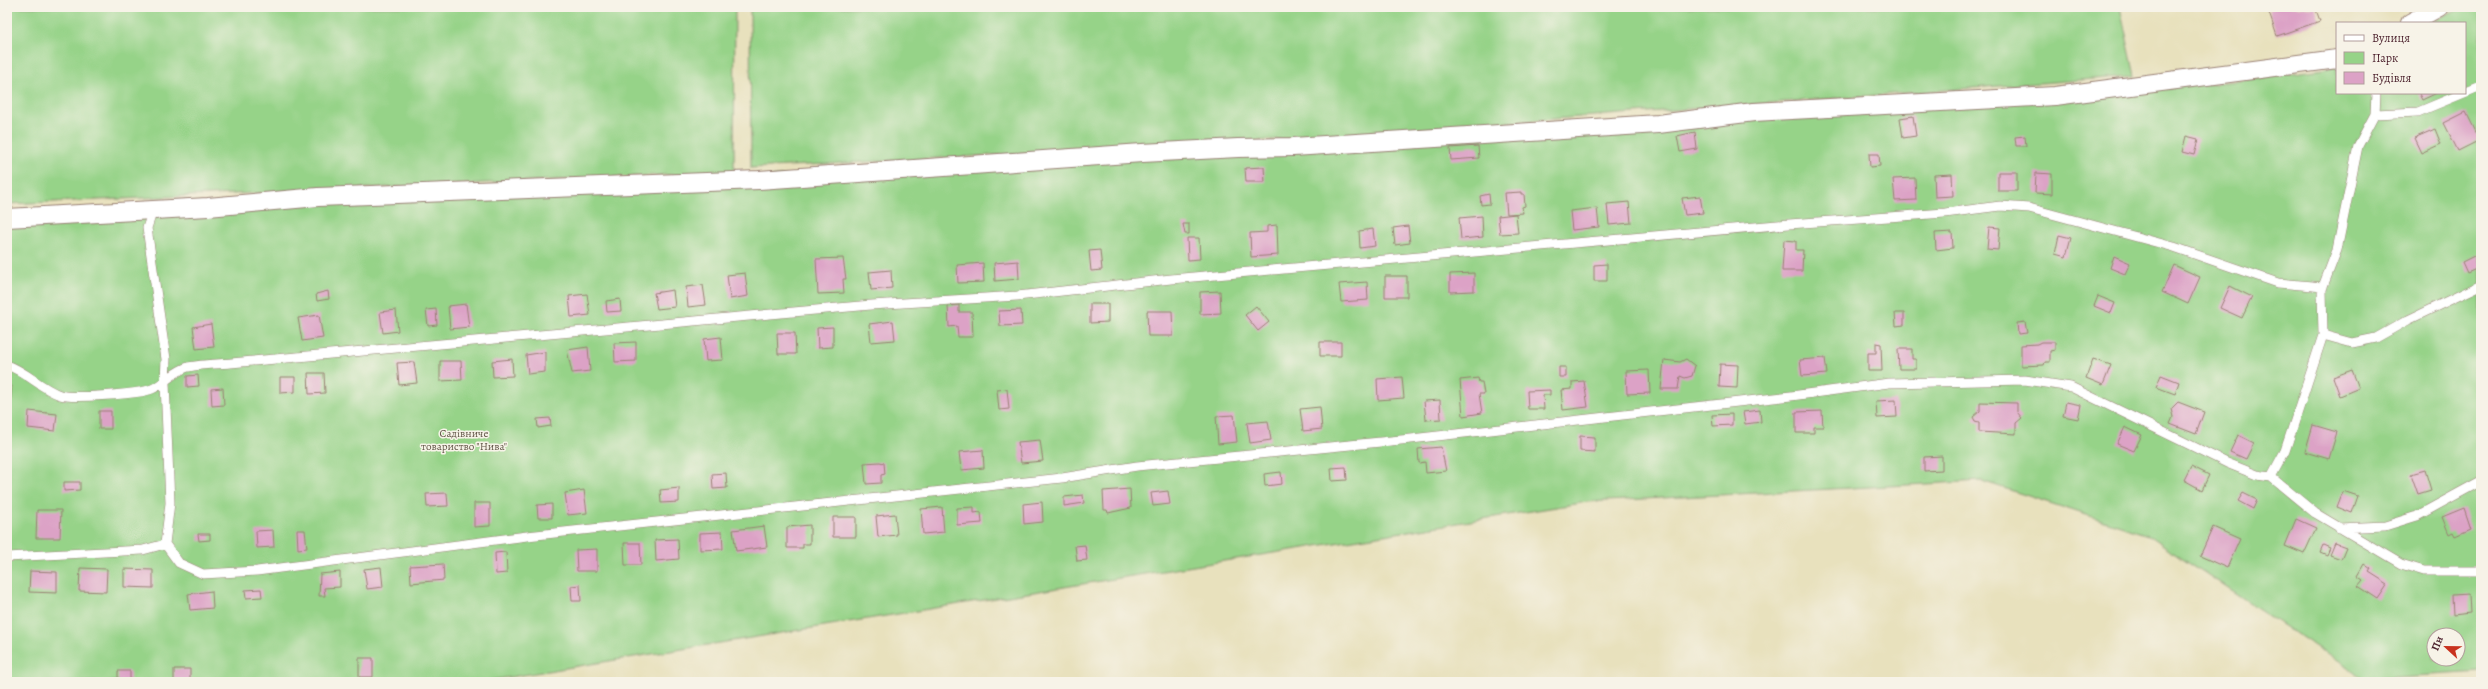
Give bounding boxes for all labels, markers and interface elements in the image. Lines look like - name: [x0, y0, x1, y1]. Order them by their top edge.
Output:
- legend: [2336, 22, 2466, 94]
- text: Вулиця: [2372, 30, 2410, 46]
- text: Парк: [2372, 50, 2398, 66]
- text: Будівля: [2372, 70, 2412, 86]
- park label: Садівниче товариство "Нива": [421, 426, 507, 454]
- north arrow: [2426, 627, 2466, 667]
- text: Пн: [2428, 633, 2447, 653]

